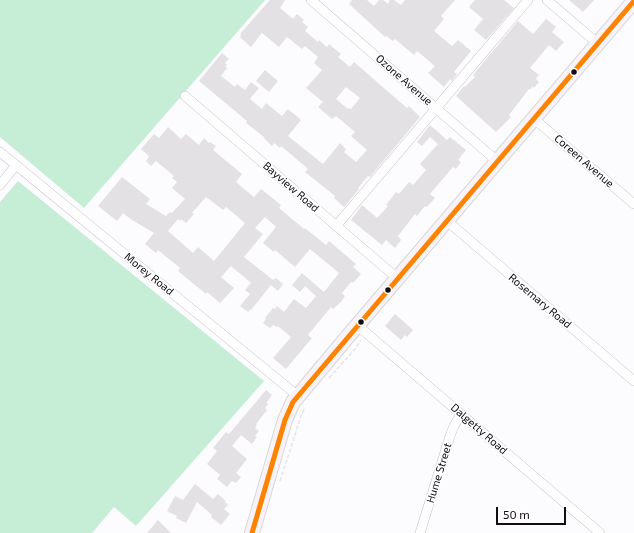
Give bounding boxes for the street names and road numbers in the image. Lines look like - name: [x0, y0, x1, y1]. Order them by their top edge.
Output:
- street label: Ozone Avenue: [373, 52, 435, 108]
- street label: Coreen Avenue: [552, 132, 616, 190]
- street label: Bayview Road: [260, 159, 322, 215]
- street label: Morey Road: [122, 250, 176, 298]
- street label: Rosemary Road: [506, 271, 574, 331]
- street label: Dalgetty Road: [448, 401, 510, 457]
- street label: Hume Street: [424, 441, 454, 505]

